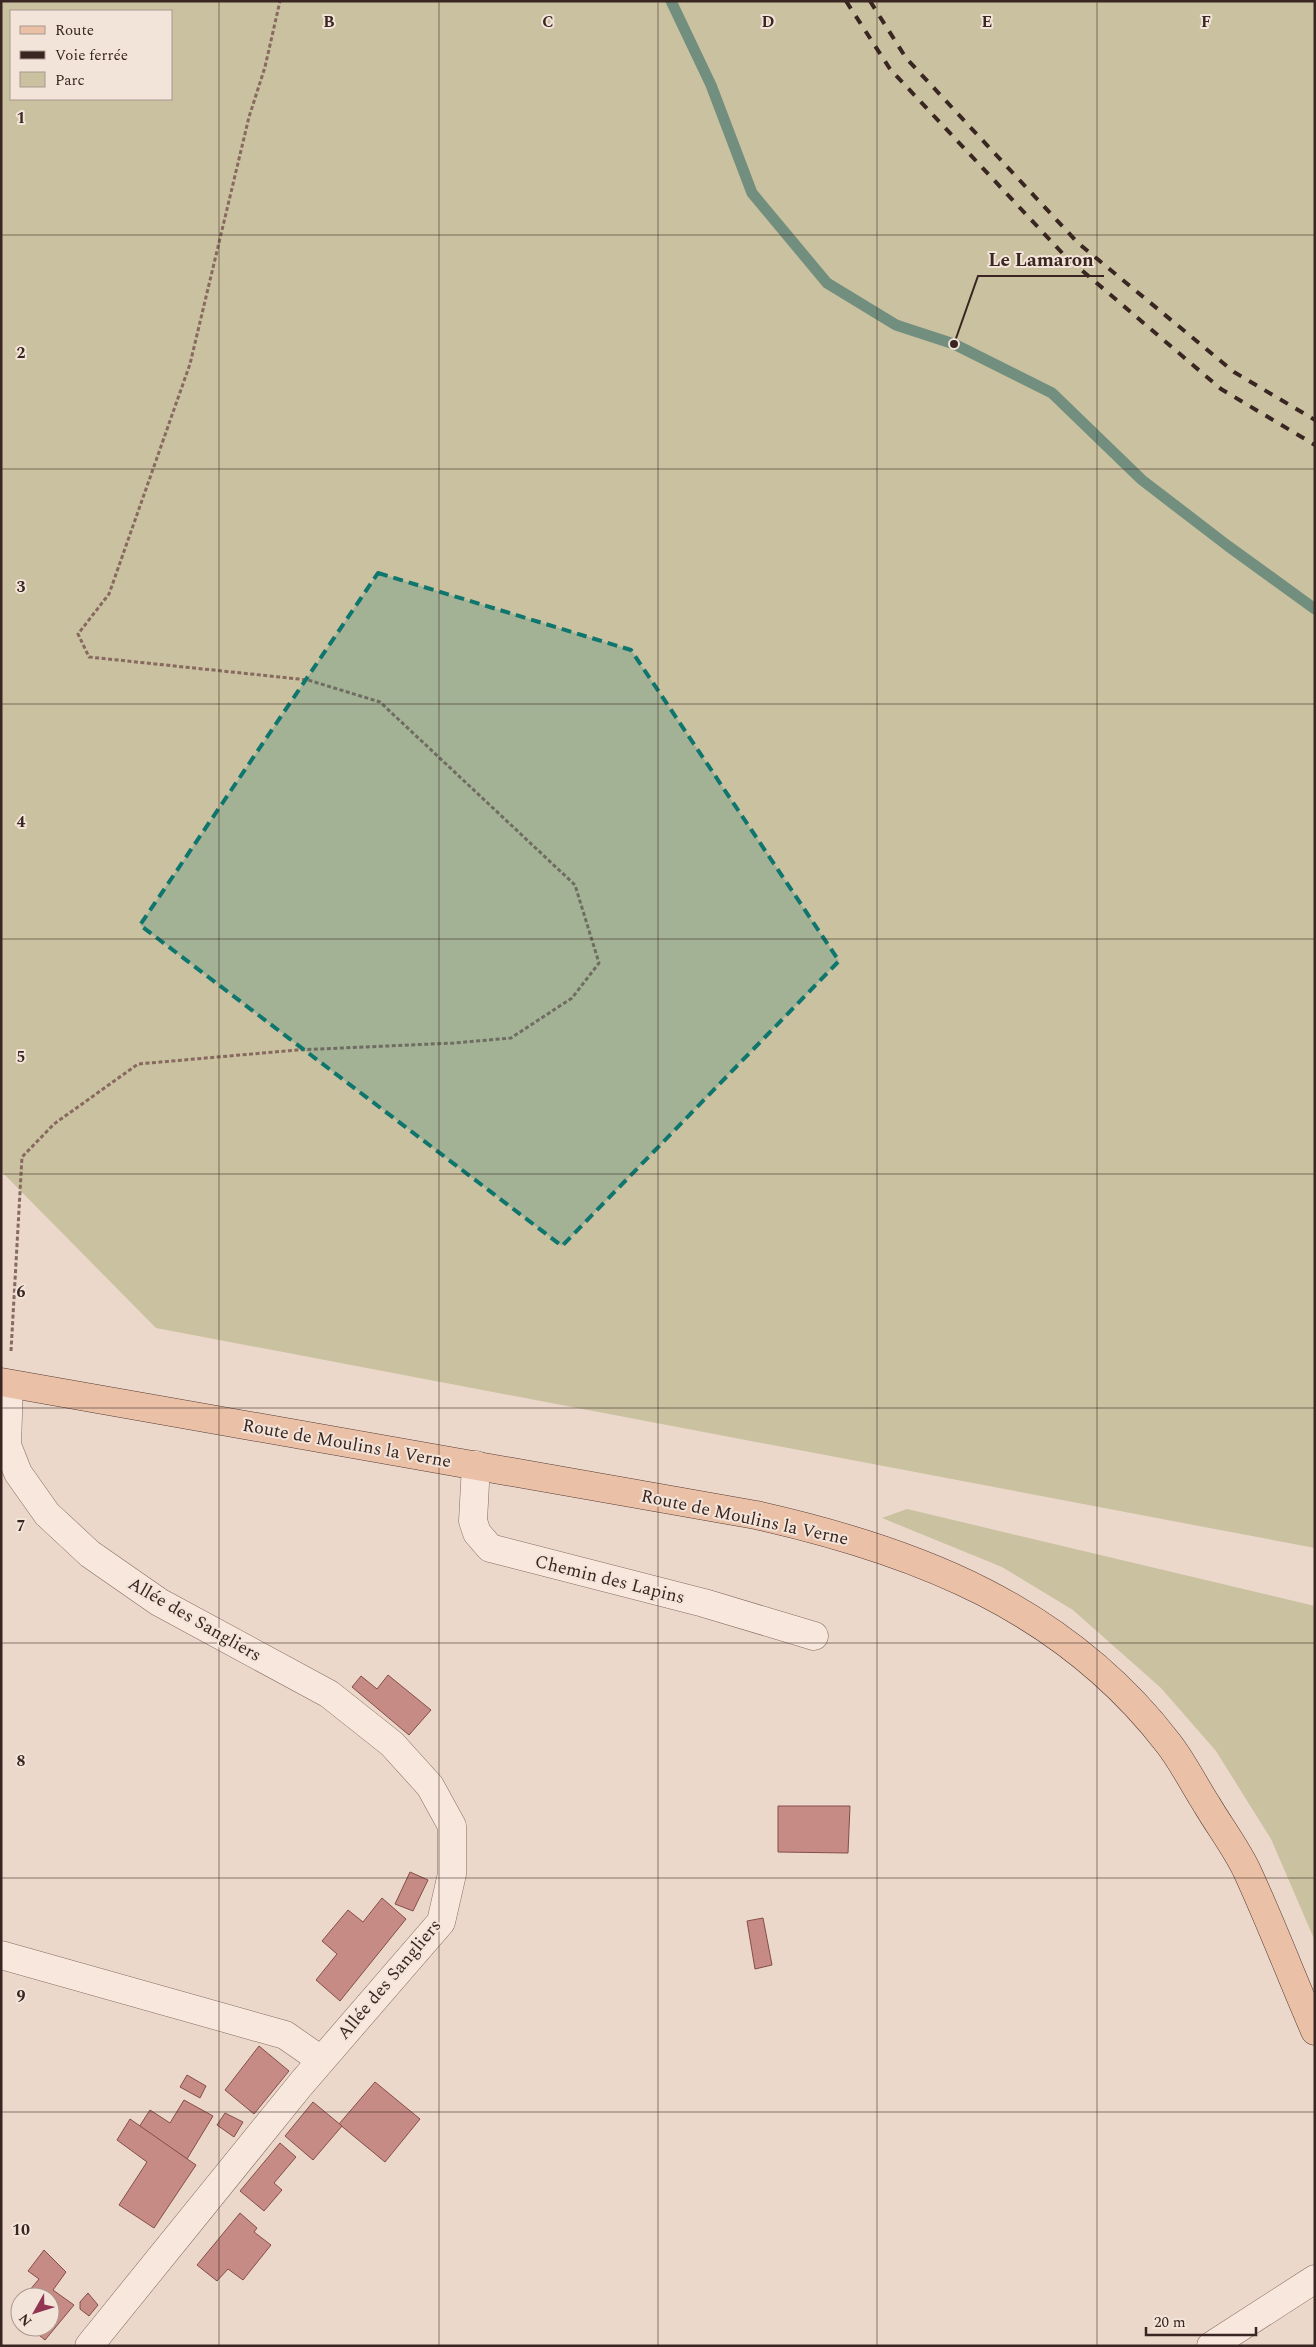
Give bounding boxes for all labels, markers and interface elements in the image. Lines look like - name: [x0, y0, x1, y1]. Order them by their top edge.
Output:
- legend: [10, 10, 172, 100]
- text: B: [323, 10, 335, 34]
- text: C: [542, 10, 554, 34]
- text: D: [762, 10, 775, 34]
- text: E: [982, 10, 992, 34]
- text: F: [1201, 10, 1211, 34]
- text: Route: [55, 19, 94, 42]
- text: Voie ferrée: [55, 44, 128, 67]
- text: Parc: [55, 69, 85, 92]
- text: 1: [17, 106, 25, 130]
- callout: Le Lamaron: [978, 242, 1104, 276]
- text: Le Lamaron: [988, 246, 1094, 275]
- text: 2: [17, 341, 26, 365]
- text: 3: [17, 575, 26, 599]
- text: 4: [17, 810, 26, 834]
- text: 5: [17, 1045, 25, 1069]
- text: 6: [17, 1280, 26, 1304]
- street label: Route de Moulins la Verne: [240, 1412, 453, 1475]
- street label: Route de Moulins la Verne: [639, 1482, 851, 1553]
- text: 7: [17, 1514, 26, 1538]
- street label: Chemin des Lapins: [532, 1548, 688, 1611]
- street label: Allée des Sangliers: [123, 1570, 267, 1669]
- text: 8: [17, 1749, 26, 1773]
- street label: Allée des Sangliers: [331, 1913, 448, 2046]
- text: 9: [17, 1984, 26, 2008]
- text: 10: [12, 2218, 30, 2242]
- north arrow: [10, 2287, 60, 2337]
- scale bar: [1146, 2304, 1256, 2336]
- text: N: [14, 2309, 37, 2331]
- text: 20 m: [1154, 2311, 1186, 2334]

